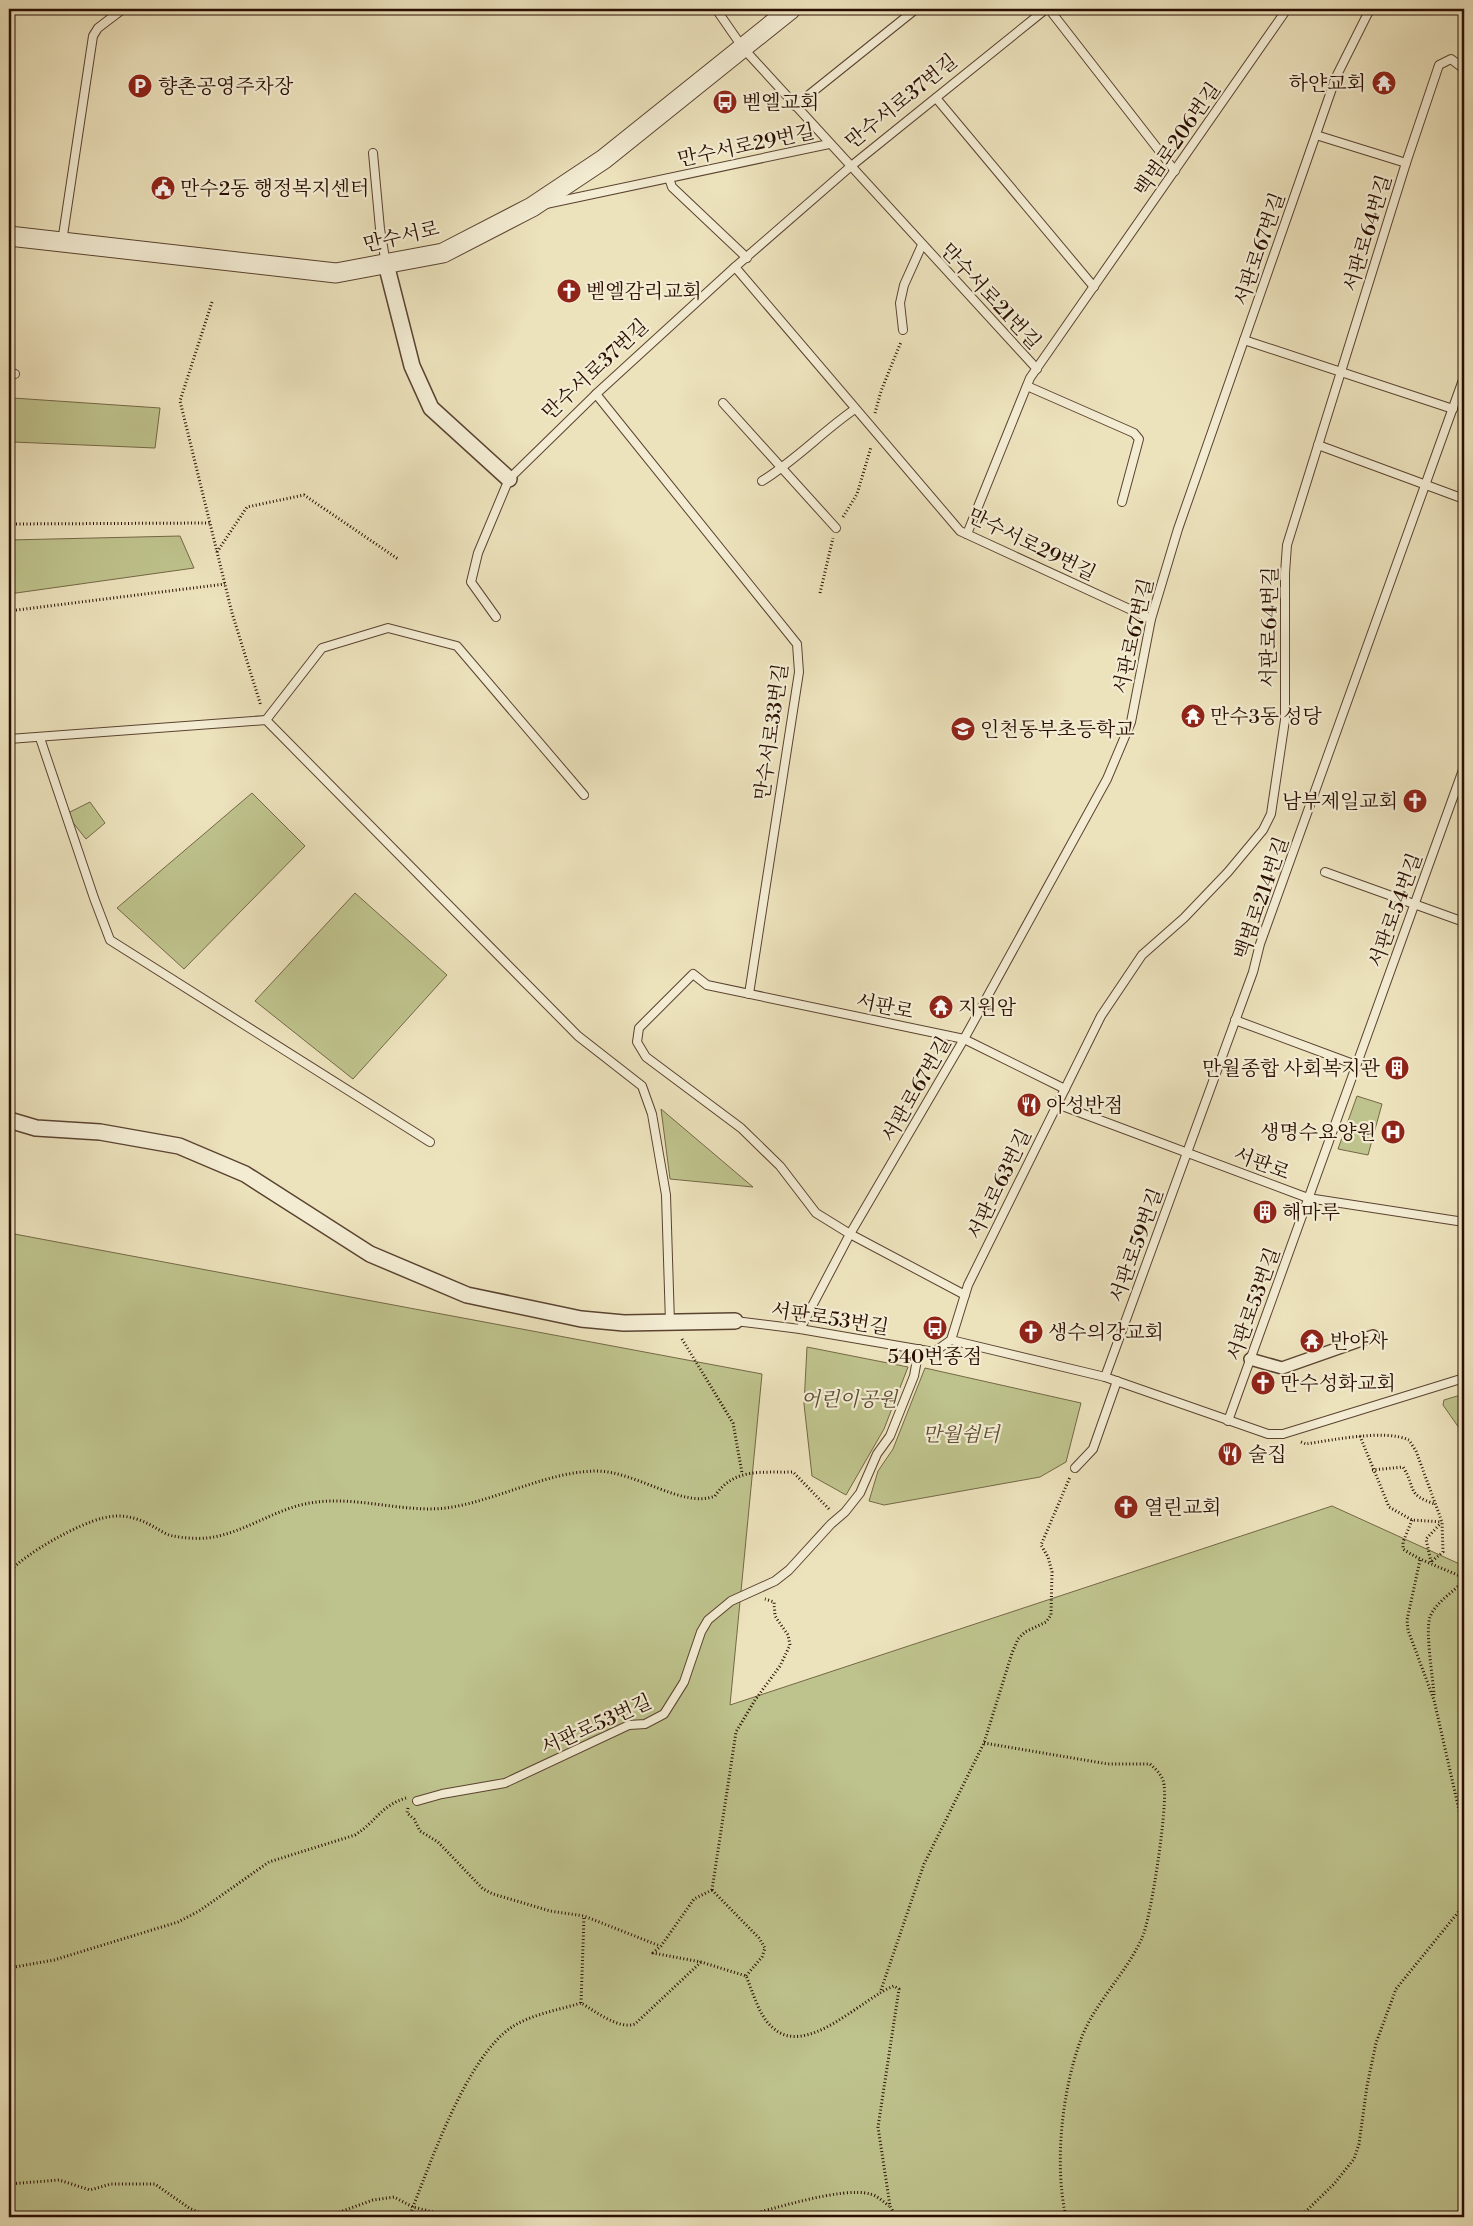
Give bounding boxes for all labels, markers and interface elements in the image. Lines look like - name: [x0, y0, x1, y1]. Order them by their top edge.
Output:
- street label: 만수서로37번길: [841, 49, 963, 155]
- temple icon: 하얀교회: [1371, 70, 1397, 96]
- place label: 하얀교회: [1289, 72, 1366, 97]
- parking icon: 향촌공영주차장: [127, 73, 153, 99]
- place label: 향촌공영주차장: [158, 75, 294, 100]
- street label: 백범로206번길: [1130, 78, 1227, 202]
- bus stop icon: 벧엘교회: [712, 89, 738, 115]
- place label: 벧엘교회: [742, 91, 819, 116]
- street label: 만수서로29번길: [676, 120, 817, 173]
- street label: 서판로64번길: [1339, 172, 1398, 295]
- public building icon: 만수2동 행정복지센터: [150, 175, 176, 201]
- place label: 만수2동 행정복지센터: [180, 177, 369, 202]
- street label: 서판로67번길: [1229, 190, 1291, 309]
- street label: 만수서로: [361, 217, 442, 258]
- street label: 만수서로21번길: [934, 239, 1045, 355]
- church icon: 벧엘감리교회: [556, 278, 582, 304]
- place label: 벧엘감리교회: [586, 280, 702, 305]
- street label: 만수서로37번길: [538, 314, 655, 426]
- street label: 만수서로29번길: [963, 504, 1099, 587]
- street label: 서판로64번길: [1257, 566, 1284, 688]
- street label: 서판로67번길: [1109, 576, 1160, 697]
- street label: 만수서로33번길: [751, 662, 794, 802]
- temple icon: 만수3동 성당: [1180, 703, 1206, 729]
- place label: 만수3동 성당: [1210, 705, 1322, 730]
- school or university icon: 인천동부초등학교: [950, 716, 976, 742]
- place label: 인천동부초등학교: [980, 718, 1135, 743]
- church icon: 남부제일교회: [1402, 788, 1428, 814]
- place label: 남부제일교회: [1282, 790, 1398, 815]
- street label: 백범로214번길: [1230, 834, 1295, 963]
- street label: 서판로54번길: [1364, 850, 1429, 971]
- street label: 서판로: [854, 989, 916, 1026]
- temple icon: 지원암: [928, 994, 954, 1020]
- place label: 지원암: [958, 996, 1017, 1021]
- street label: 서판로67번길: [877, 1033, 958, 1147]
- building icon: 만월종합 사회복지관: [1384, 1055, 1410, 1081]
- place label: 만월종합 사회복지관: [1202, 1057, 1381, 1082]
- restaurant icon: 아성반점: [1016, 1092, 1042, 1118]
- place label: 아성반점: [1046, 1094, 1123, 1119]
- hospital icon: 생명수요양원: [1380, 1119, 1406, 1145]
- place label: 생명수요양원: [1260, 1121, 1376, 1146]
- street label: 서판로63번길: [963, 1125, 1038, 1244]
- street label: 서판로: [1230, 1142, 1293, 1186]
- street label: 서판로59번길: [1105, 1185, 1170, 1306]
- building icon: 해마루: [1252, 1199, 1278, 1225]
- place label: 해마루: [1282, 1201, 1340, 1226]
- street label: 서판로53번길: [1222, 1244, 1286, 1365]
- street label: 서판로53번길: [769, 1298, 890, 1341]
- bus stop icon: 540번종점: [922, 1315, 948, 1341]
- church icon: 생수의강교회: [1018, 1319, 1044, 1345]
- place label: 생수의강교회: [1048, 1321, 1164, 1346]
- temple icon: 반야사: [1299, 1328, 1325, 1354]
- place label: 반야사: [1330, 1330, 1389, 1355]
- place label: 540번종점: [888, 1345, 982, 1370]
- church icon: 만수성화교회: [1250, 1370, 1276, 1396]
- place label: 만수성화교회: [1280, 1372, 1396, 1397]
- park label: 어린이공원: [801, 1388, 899, 1413]
- park label: 만월쉼터: [922, 1423, 1001, 1448]
- restaurant icon: 술집: [1217, 1441, 1243, 1467]
- place label: 술집: [1248, 1443, 1287, 1468]
- church icon: 열린교회: [1113, 1494, 1139, 1520]
- place label: 열린교회: [1144, 1496, 1221, 1521]
- street label: 서판로53번길: [537, 1690, 656, 1761]

